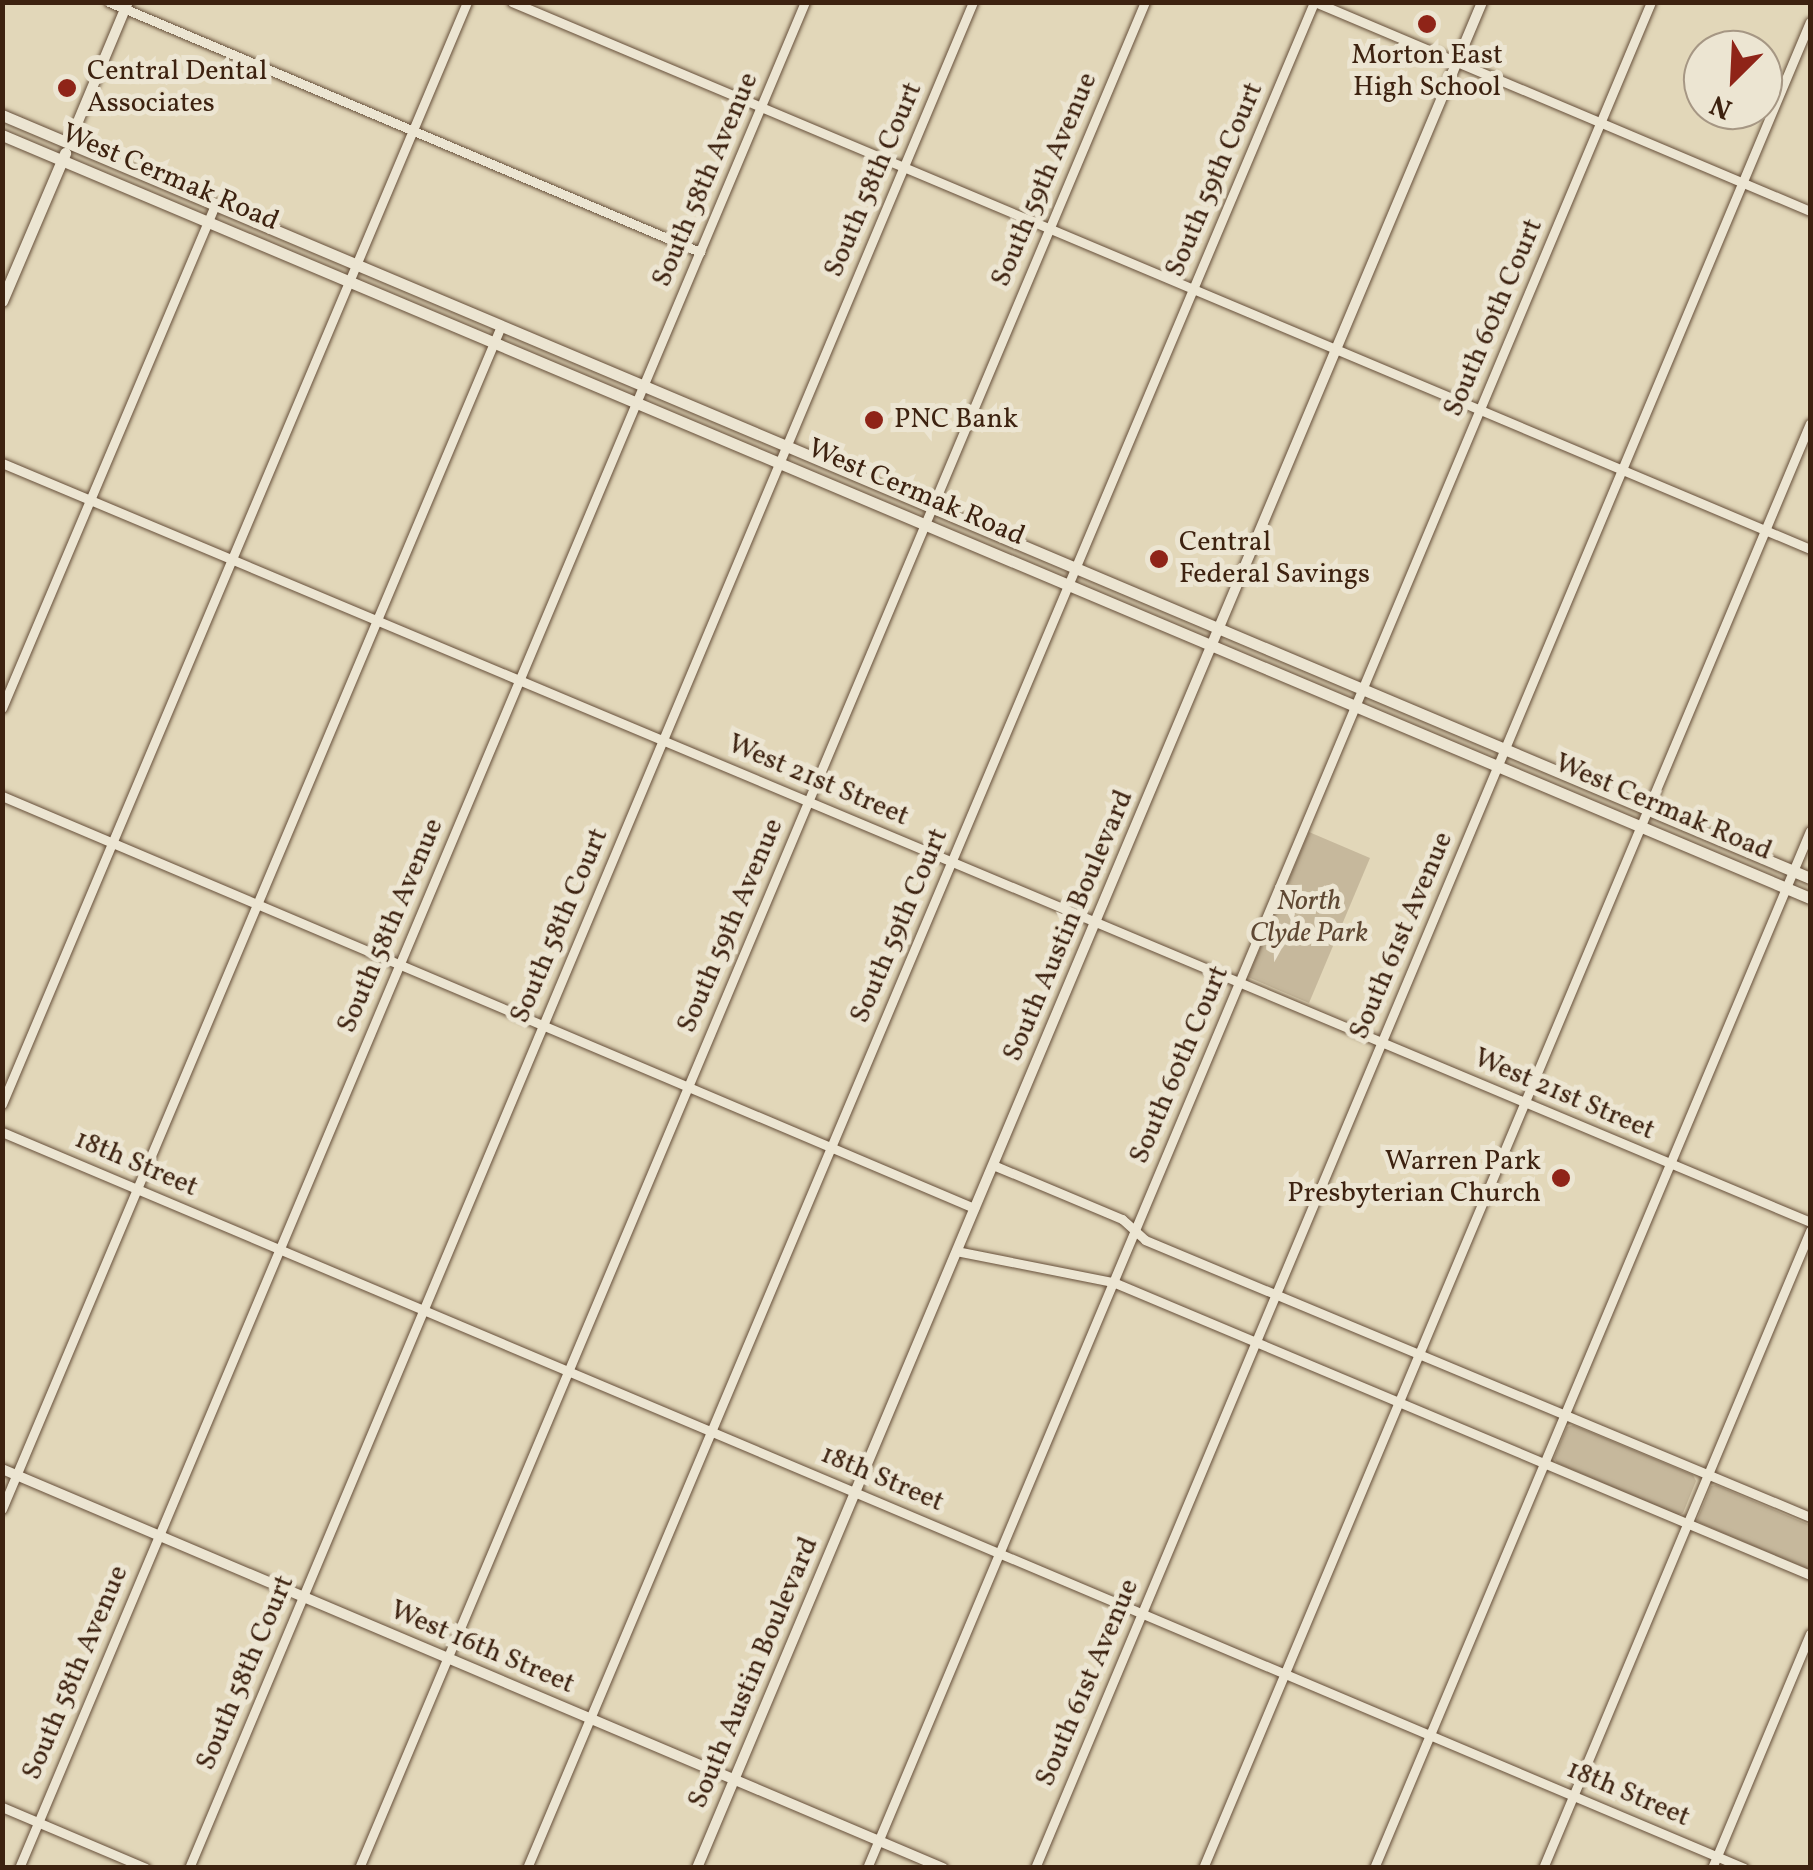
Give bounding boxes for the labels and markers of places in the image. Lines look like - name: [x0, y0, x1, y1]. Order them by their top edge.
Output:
- marker: Morton East High School: [1416, 13, 1438, 35]
- place label: Morton East High School: [1351, 39, 1503, 105]
- place label: Central Dental Associates: [87, 55, 267, 121]
- marker: Central Dental Associates: [56, 77, 78, 99]
- place label: PNC Bank: [894, 403, 1018, 437]
- marker: PNC Bank: [863, 409, 885, 431]
- place label: Central Federal Savings: [1179, 526, 1370, 592]
- marker: Central Federal Savings: [1148, 548, 1170, 570]
- place label: Warren Park Presbyterian Church: [1287, 1145, 1541, 1211]
- marker: Warren Park Presbyterian Church: [1550, 1167, 1572, 1189]

